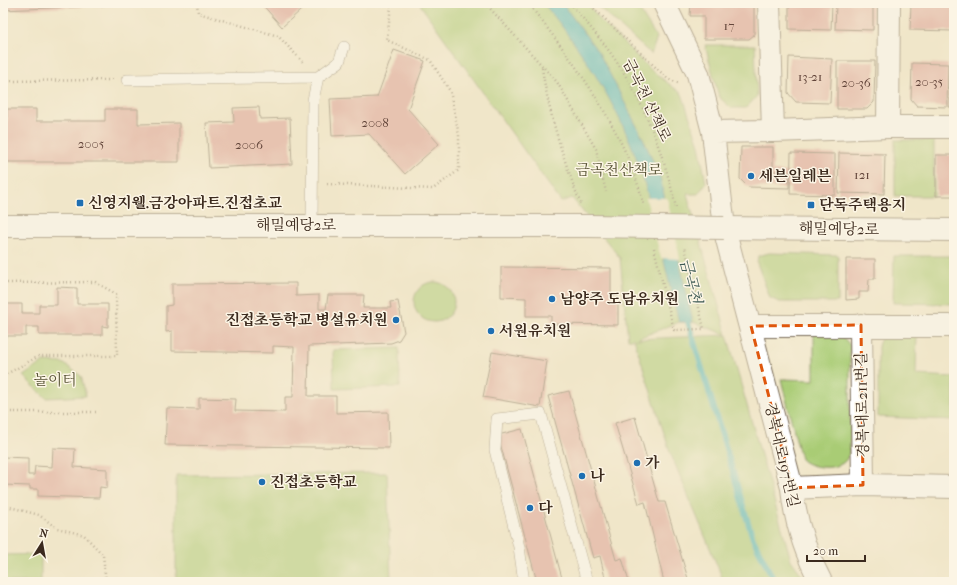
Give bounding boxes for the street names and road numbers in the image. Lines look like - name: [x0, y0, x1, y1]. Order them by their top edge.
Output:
- street label: 금곡천 산책로: [619, 56, 675, 145]
- street label: 해밀예당2로: [256, 216, 337, 234]
- street label: 해밀예당2로: [799, 219, 880, 239]
- street label: 경복대로211번길: [852, 352, 872, 458]
- street label: 경복대로197번길: [761, 401, 803, 509]

